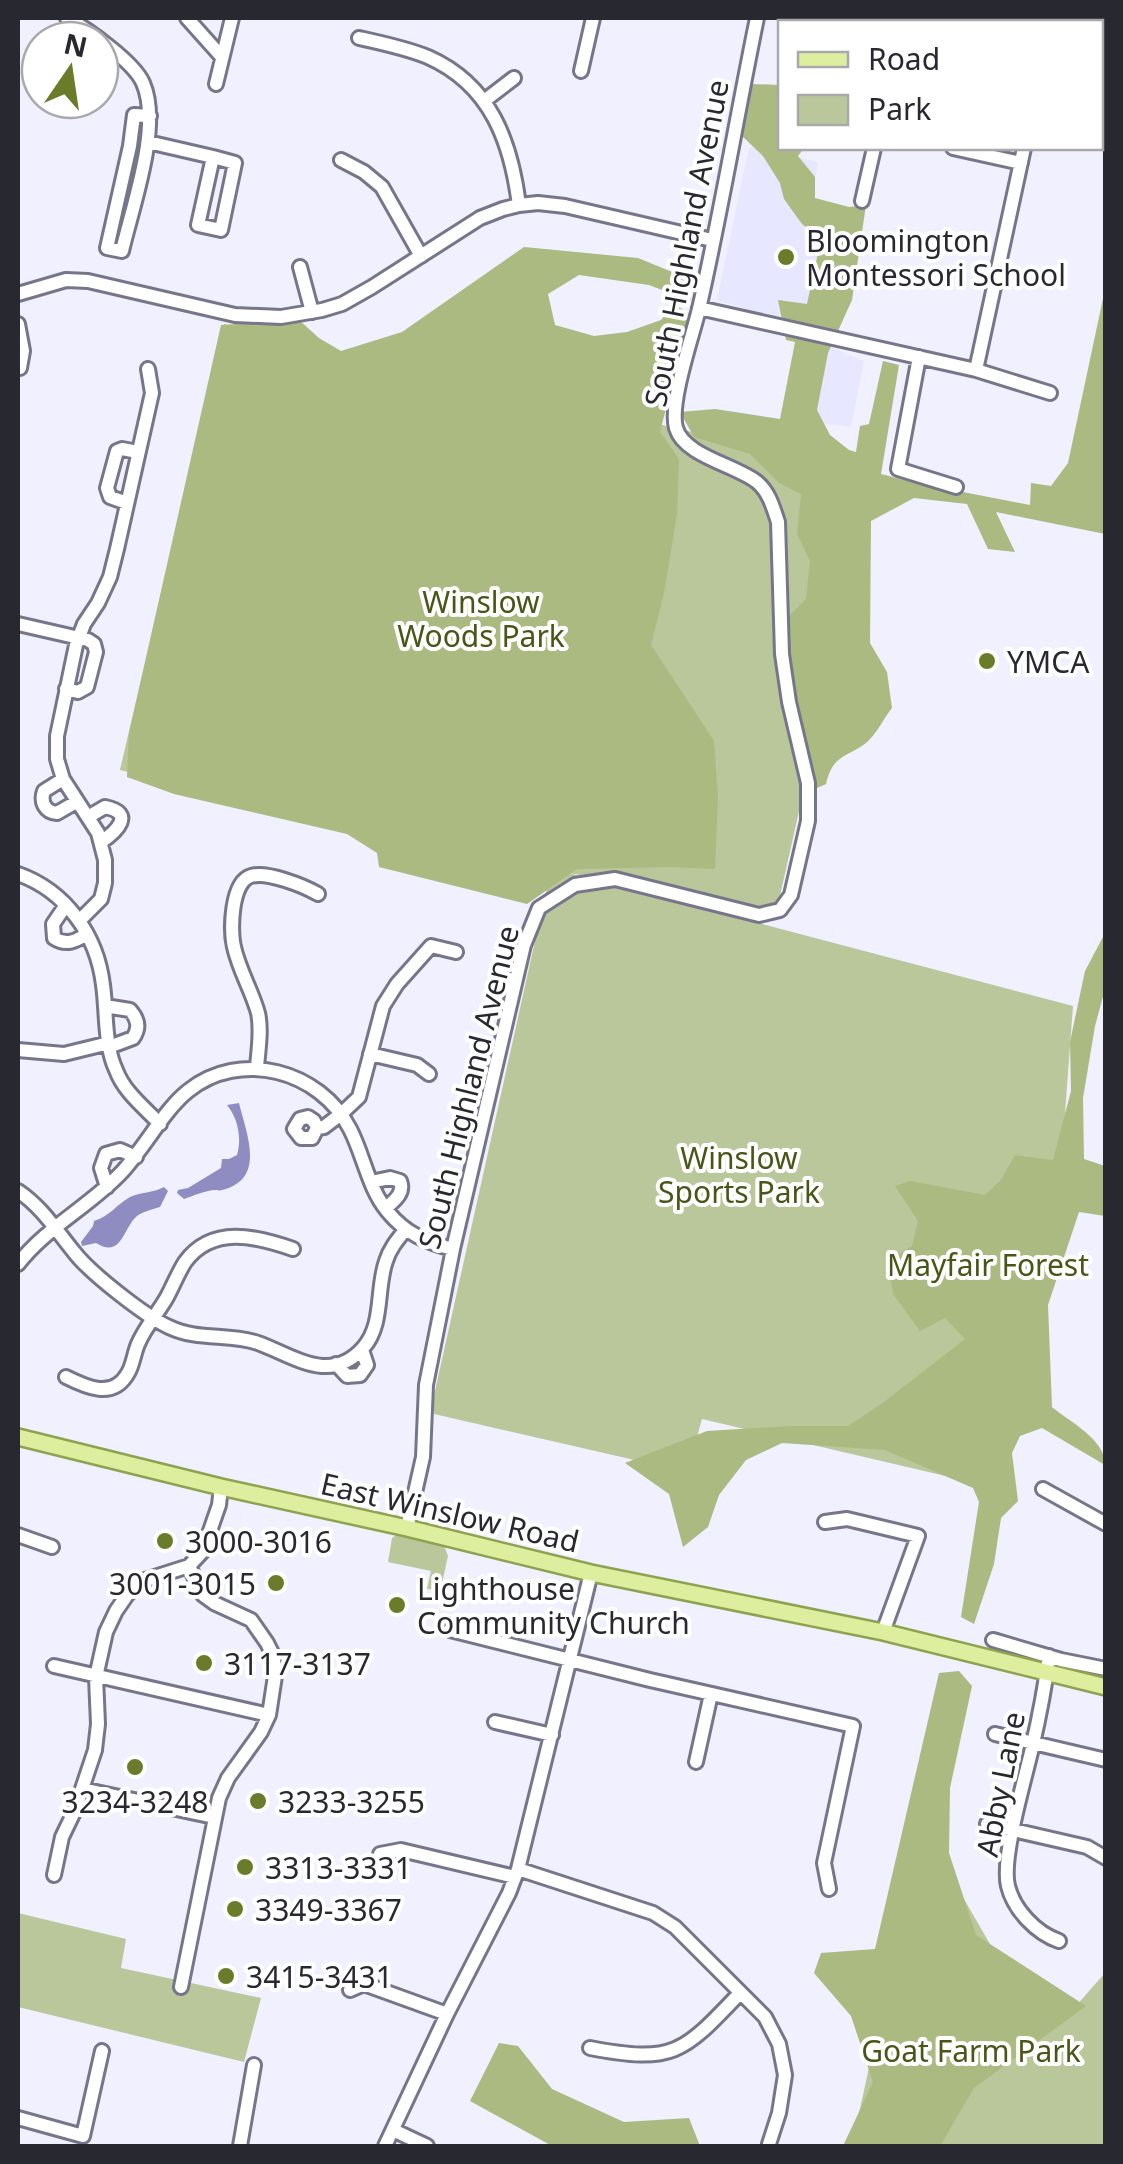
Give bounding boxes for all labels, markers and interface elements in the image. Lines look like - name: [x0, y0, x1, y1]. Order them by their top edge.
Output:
- north arrow: [20, 20, 120, 120]
- legend: [778, 20, 1103, 150]
- text: N: [60, 24, 91, 66]
- text: Road: [868, 38, 940, 79]
- street label: South Highland Avenue: [634, 76, 738, 410]
- text: Park: [868, 88, 931, 129]
- place label: Bloomington Montessori School: [806, 220, 1066, 295]
- marker: Bloomington Montessori School: [775, 246, 797, 268]
- park label: Winslow Woods Park: [397, 581, 565, 656]
- place label: YMCA: [1007, 641, 1090, 682]
- marker: YMCA: [976, 650, 998, 672]
- street label: South Highland Avenue: [408, 921, 528, 1253]
- park label: Winslow Sports Park: [658, 1137, 820, 1212]
- park label: Mayfair Forest: [887, 1244, 1089, 1285]
- street label: East Winslow Road: [317, 1462, 583, 1562]
- place label: 3000-3016: [185, 1521, 332, 1562]
- marker: 3000-3016: [154, 1530, 176, 1552]
- place label: 3001-3015: [109, 1563, 256, 1604]
- place label: Lighthouse Community Church: [417, 1568, 690, 1643]
- marker: 3001-3015: [265, 1572, 287, 1594]
- marker: Lighthouse Community Church: [386, 1594, 408, 1616]
- place label: 3117-3137: [224, 1643, 371, 1684]
- marker: 3117-3137: [193, 1652, 215, 1674]
- street label: Abby Lane: [966, 1708, 1034, 1860]
- marker: 3234-3248: [124, 1756, 146, 1778]
- place label: 3234-3248: [62, 1781, 208, 1822]
- place label: 3233-3255: [278, 1781, 425, 1822]
- marker: 3233-3255: [247, 1790, 269, 1812]
- place label: 3313-3331: [265, 1847, 412, 1888]
- marker: 3313-3331: [234, 1856, 256, 1878]
- place label: 3349-3367: [255, 1889, 402, 1930]
- marker: 3349-3367: [224, 1898, 246, 1920]
- place label: 3415-3431: [246, 1956, 393, 1997]
- marker: 3415-3431: [215, 1965, 237, 1987]
- park label: Goat Farm Park: [861, 2030, 1081, 2071]

